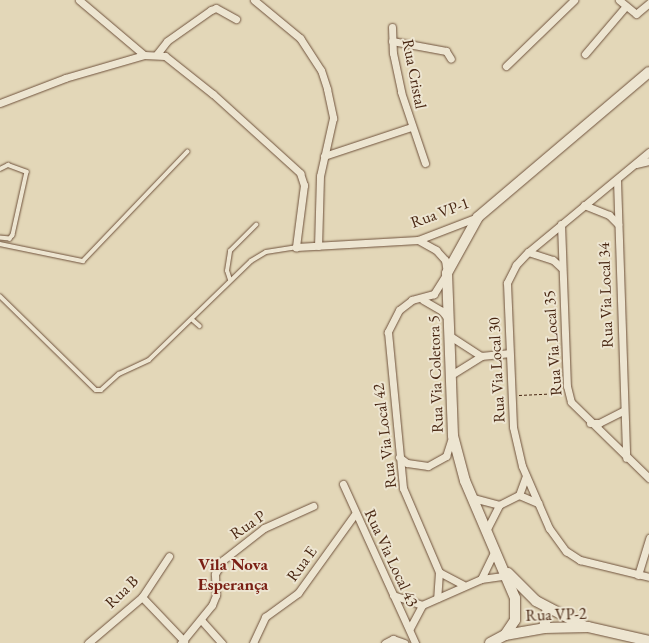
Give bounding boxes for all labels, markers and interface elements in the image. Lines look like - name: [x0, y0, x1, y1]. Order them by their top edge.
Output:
- street label: Rua Cristal: [398, 38, 430, 110]
- street label: Rua VP-1: [408, 194, 472, 232]
- street label: Rua Via Local 34: [595, 242, 617, 348]
- street label: Rua Via Local 35: [540, 290, 566, 396]
- street label: Rua Via Coletora 5: [424, 315, 448, 433]
- street label: Rua Via Local 30: [485, 317, 509, 423]
- street label: Rua Via Local 42: [369, 382, 401, 490]
- street label: Rua P: [227, 506, 269, 544]
- street label: Rua Via Local 43: [360, 506, 422, 610]
- street label: Rua E: [283, 543, 321, 585]
- district label: Vila Nova Esperança: [198, 555, 268, 595]
- street label: Rua B: [101, 572, 143, 612]
- street label: Rua VP-2: [525, 604, 587, 626]

